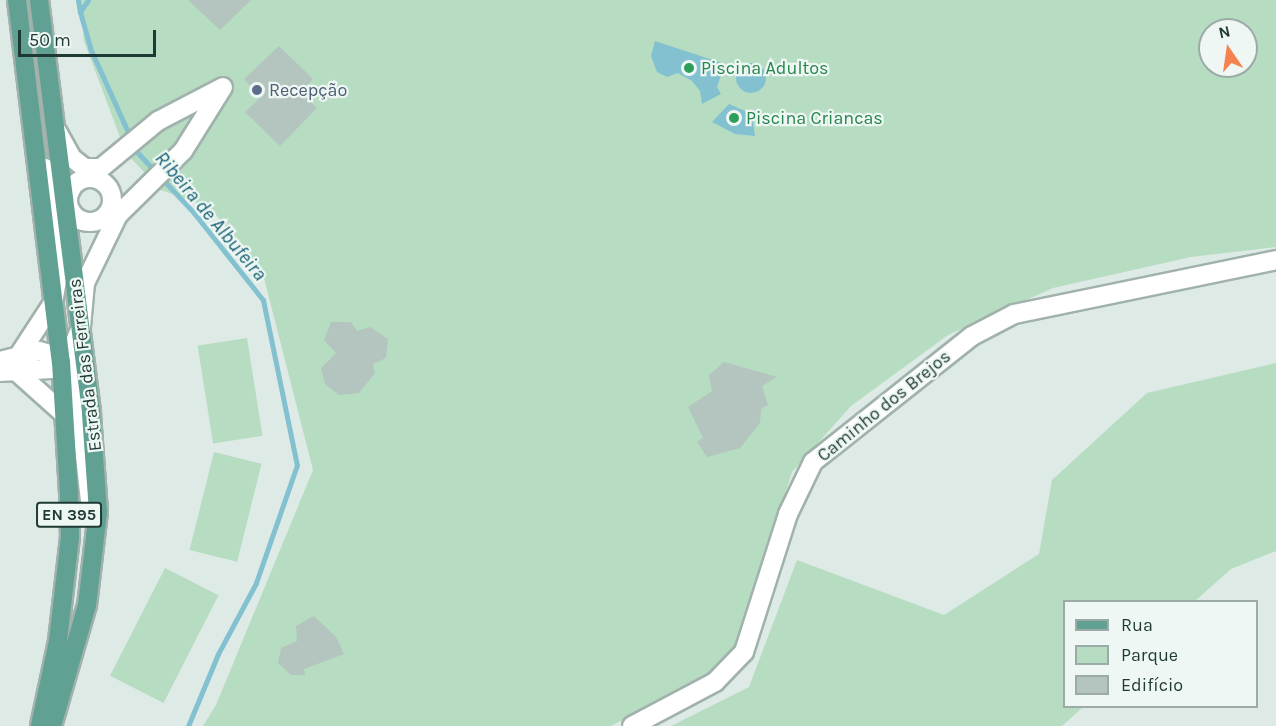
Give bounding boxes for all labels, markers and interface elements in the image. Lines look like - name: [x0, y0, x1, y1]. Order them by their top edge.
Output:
- scale bar: [21, 18, 159, 56]
- north arrow: [1198, 18, 1258, 78]
- text: N: [1217, 21, 1232, 42]
- text: 50 m: [29, 29, 71, 51]
- place label: Piscina Adultos: [701, 57, 828, 79]
- marker: Piscina Adultos: [682, 61, 696, 75]
- place label: Recepção: [269, 79, 347, 101]
- marker: Recepção: [250, 83, 264, 97]
- place label: Piscina Criancas: [746, 107, 883, 129]
- marker: Piscina Criancas: [727, 111, 741, 125]
- water label: Ribeira de Albufeira: [150, 146, 272, 286]
- street label: Estrada das Ferreiras: [64, 278, 106, 452]
- street label: Caminho dos Brejos: [813, 346, 955, 466]
- road number: EN 395: [36, 502, 102, 528]
- legend: [1063, 600, 1258, 708]
- text: Rua: [1121, 614, 1153, 636]
- text: Parque: [1121, 644, 1178, 666]
- text: Edifício: [1121, 674, 1183, 696]

